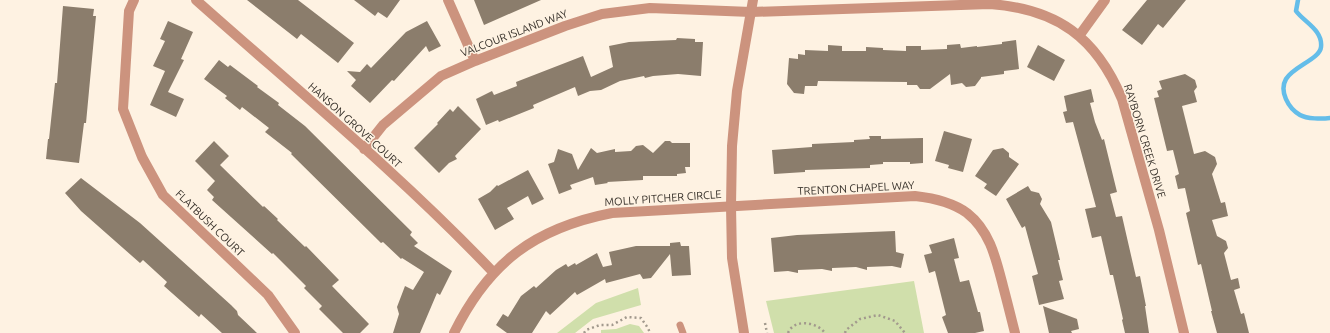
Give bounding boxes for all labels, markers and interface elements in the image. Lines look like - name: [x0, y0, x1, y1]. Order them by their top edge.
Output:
- street label: VALCOUR ISLAND WAY: [459, 7, 570, 59]
- street label: HANSON GROVE COURT: [306, 80, 404, 170]
- street label: RAYBORN CREEK DRIVE: [1122, 83, 1168, 199]
- street label: TRENTON CHAPEL WAY: [797, 179, 915, 197]
- street label: FLATBUSH COURT: [173, 187, 247, 259]
- street label: MOLLY PITCHER CIRCLE: [604, 188, 722, 208]

